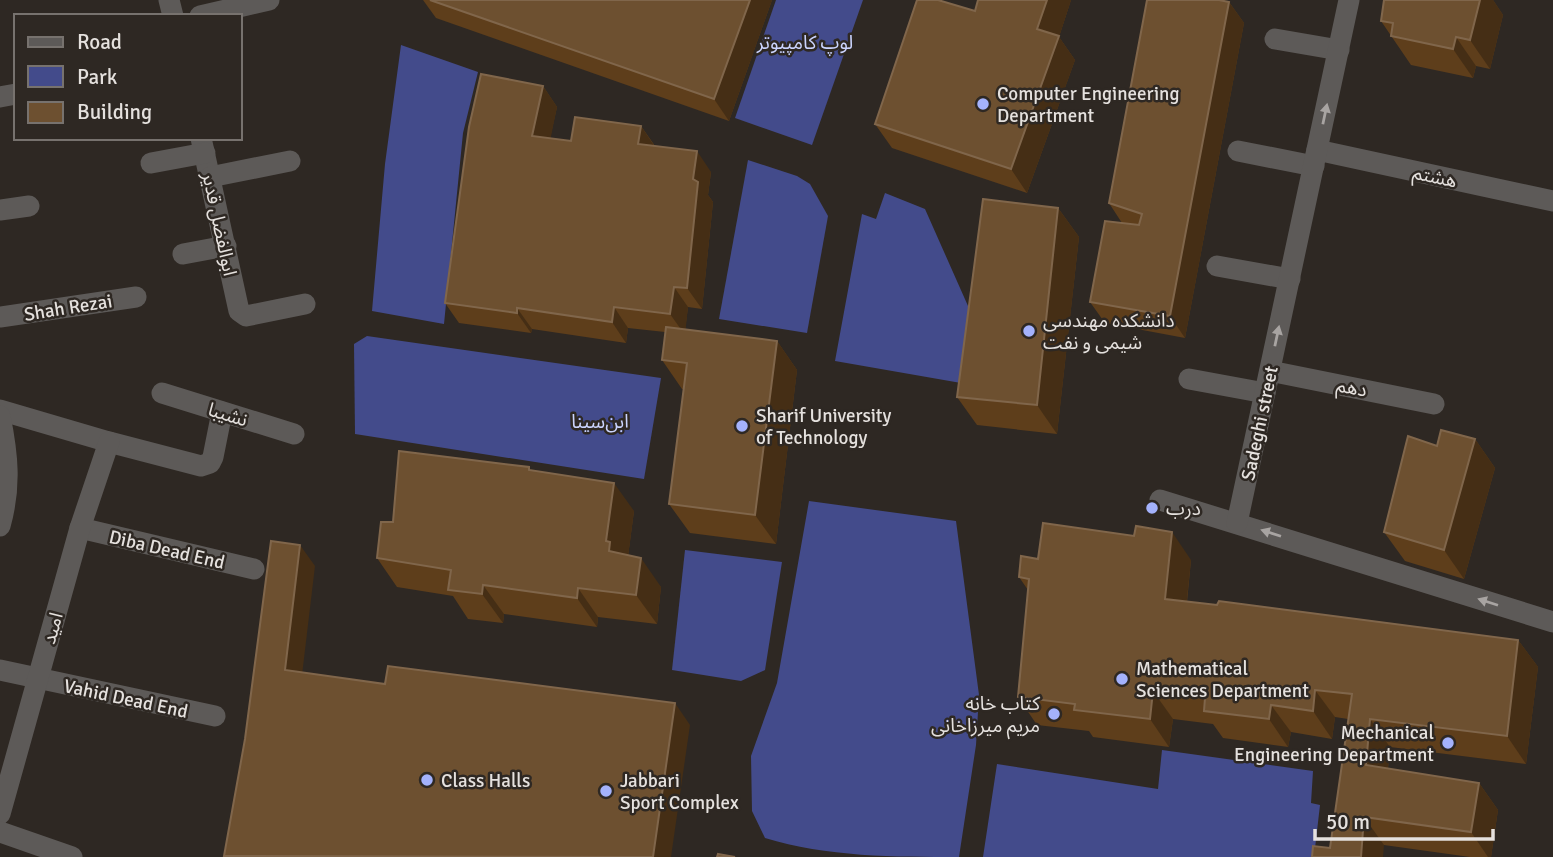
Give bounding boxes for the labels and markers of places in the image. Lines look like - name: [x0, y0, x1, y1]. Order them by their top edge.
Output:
- place label: Computer Engineering Department: [997, 82, 1179, 128]
- marker: Computer Engineering Department: [975, 96, 991, 112]
- place label: دانشکده مهندسی شیمی و نفت: [1043, 309, 1175, 355]
- marker: دانشکده مهندسی شیمی و نفت: [1021, 323, 1037, 339]
- place label: Sharif University of Technology: [756, 404, 892, 450]
- marker: Sharif University of Technology: [734, 418, 750, 434]
- place label: درب: [1166, 497, 1201, 521]
- marker: درب: [1144, 500, 1160, 516]
- place label: Mathematical Sciences Department: [1136, 657, 1309, 703]
- marker: Mathematical Sciences Department: [1114, 671, 1130, 687]
- place label: کتاب خانه مریم میرزاخانی: [931, 692, 1041, 740]
- marker: کتاب خانه مریم میرزاخانی: [1046, 706, 1062, 722]
- place label: Mechanical Engineering Department: [1234, 721, 1434, 767]
- marker: Mechanical Engineering Department: [1440, 735, 1456, 751]
- place label: Class Halls: [441, 769, 530, 793]
- place label: Jabbari Sport Complex: [620, 769, 739, 815]
- marker: Class Halls: [419, 772, 435, 788]
- marker: Jabbari Sport Complex: [598, 783, 614, 799]

